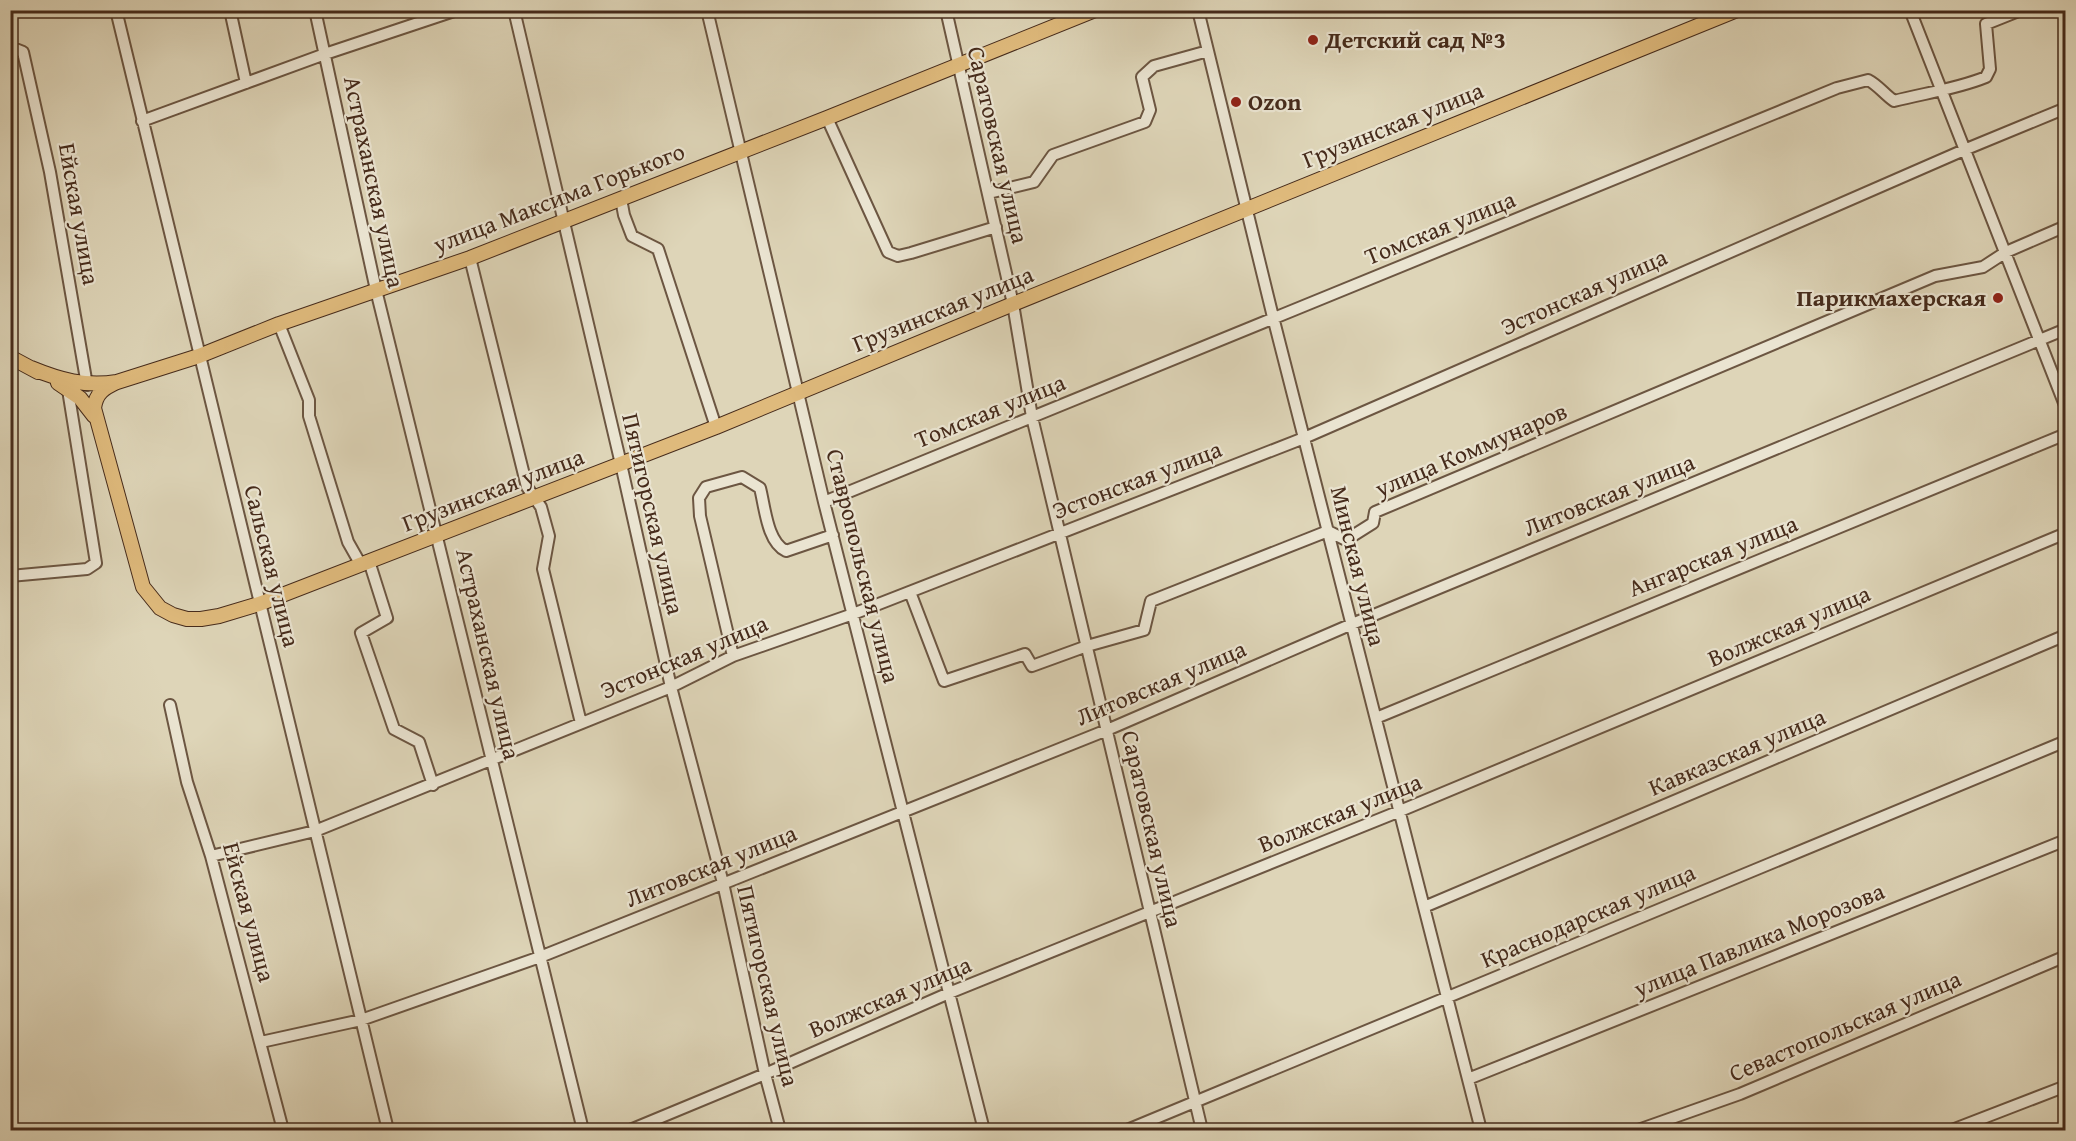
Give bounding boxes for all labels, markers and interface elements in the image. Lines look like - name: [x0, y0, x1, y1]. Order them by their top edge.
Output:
- place label: Детский сад №3: [1324, 22, 1506, 57]
- marker: Детский сад №3: [1306, 33, 1320, 47]
- street label: Саратовская улица: [959, 43, 1038, 247]
- street label: Грузинская улица: [1297, 72, 1489, 177]
- street label: Астраханская улица: [335, 73, 414, 292]
- place label: Ozon: [1248, 84, 1302, 119]
- marker: Ozon: [1229, 95, 1243, 109]
- street label: улица Максима Горького: [427, 133, 690, 262]
- street label: Ейская улица: [50, 140, 109, 288]
- street label: Томская улица: [1359, 181, 1521, 274]
- street label: Эстонская улица: [1495, 239, 1673, 344]
- street label: Грузинская улица: [847, 256, 1039, 361]
- place label: Парикмахерская: [1796, 280, 1986, 315]
- marker: Парикмахерская: [1991, 291, 2005, 305]
- street label: Томская улица: [909, 364, 1071, 457]
- street label: улица Коммунаров: [1368, 393, 1572, 506]
- street label: Пятигорская улица: [613, 410, 694, 619]
- street label: Эстонская улица: [1047, 431, 1227, 528]
- street label: Грузинская улица: [397, 439, 589, 540]
- street label: Литовская улица: [1518, 444, 1700, 545]
- street label: Ставропольская улица: [817, 445, 910, 687]
- street label: Сальская улица: [235, 481, 310, 651]
- street label: Минская улица: [1322, 482, 1395, 650]
- street label: Ангарская улица: [1623, 505, 1803, 605]
- street label: Астраханская улица: [447, 545, 530, 763]
- street label: Волжская улица: [1702, 575, 1876, 676]
- street label: Эстонская улица: [595, 605, 774, 708]
- street label: Литовская улица: [1070, 631, 1252, 734]
- street label: Кавказская улица: [1643, 698, 1831, 805]
- street label: Саратовская улица: [1113, 727, 1192, 931]
- street label: Волжская улица: [1253, 764, 1427, 861]
- street label: Литовская улица: [620, 815, 802, 916]
- street label: Ейская улица: [214, 838, 285, 986]
- street label: Краснодарская улица: [1475, 854, 1701, 977]
- street label: улица Павлика Морозова: [1627, 873, 1890, 1006]
- street label: Пятигорская улица: [728, 882, 809, 1091]
- street label: Волжская улица: [803, 946, 977, 1047]
- street label: Севастопольская улица: [1723, 961, 1967, 1090]

